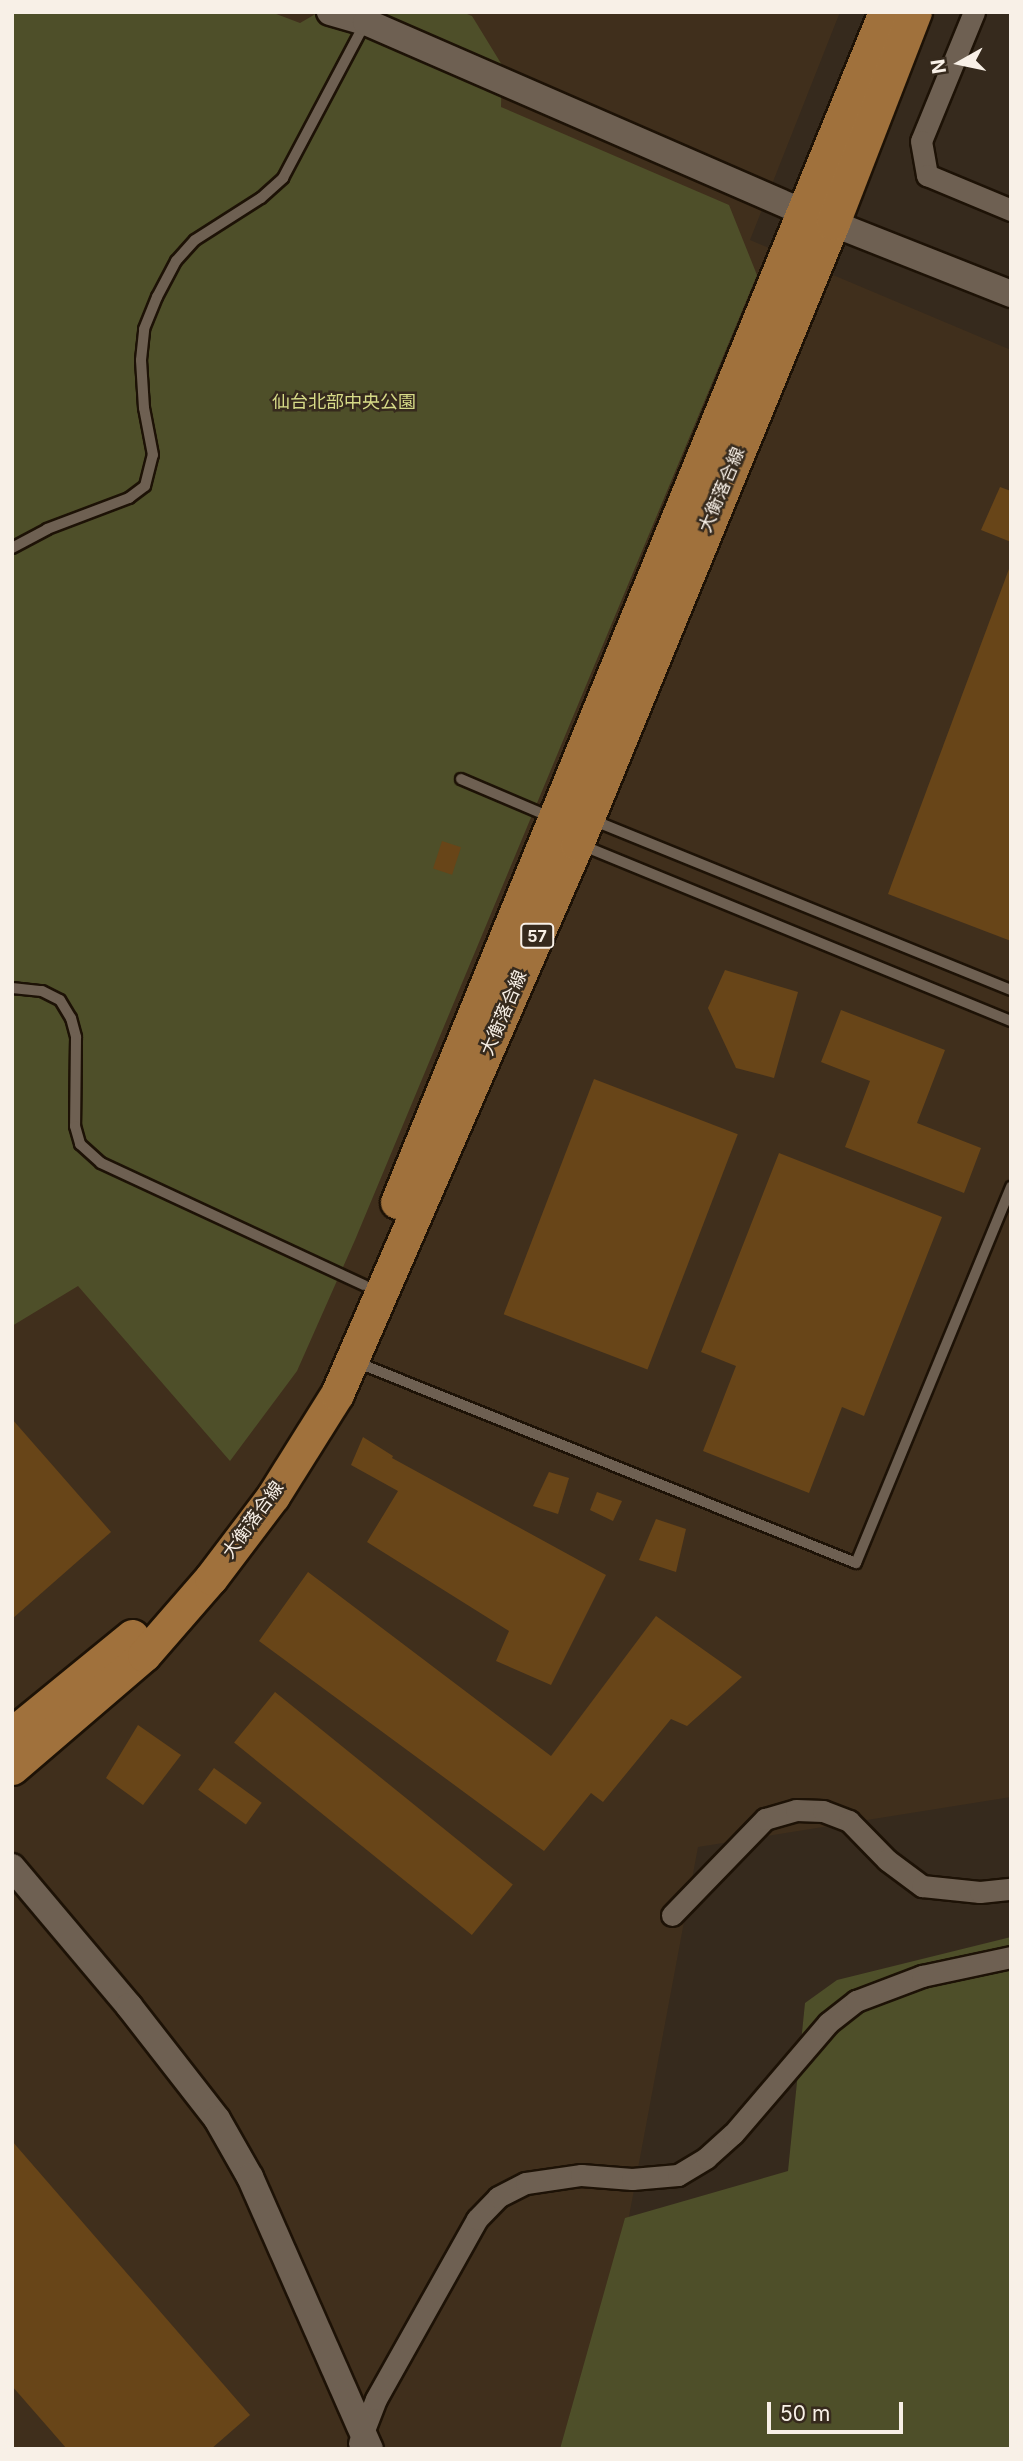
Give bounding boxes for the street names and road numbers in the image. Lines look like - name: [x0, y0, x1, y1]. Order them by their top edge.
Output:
- street label: 大衡落合線: [694, 444, 750, 536]
- road number: 57: [520, 924, 554, 948]
- street label: 大衡落合線: [476, 967, 532, 1059]
- street label: 大衡落合線: [218, 1477, 288, 1563]

